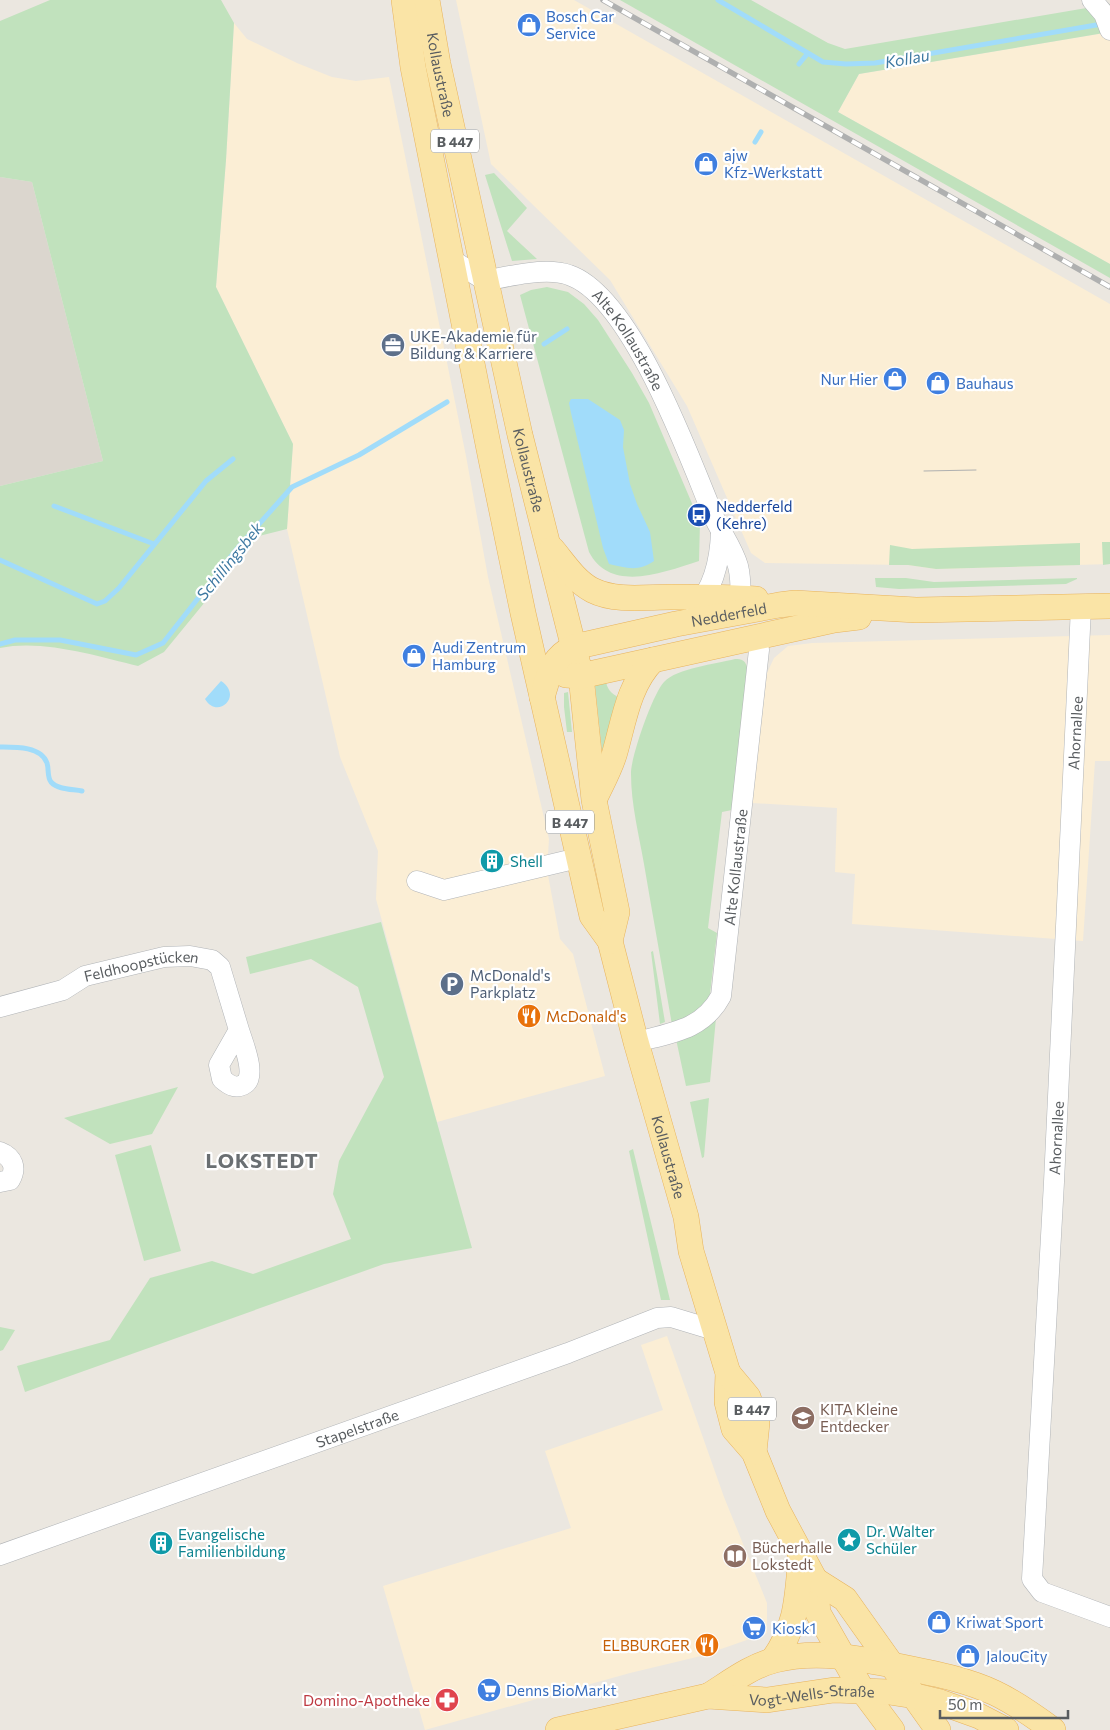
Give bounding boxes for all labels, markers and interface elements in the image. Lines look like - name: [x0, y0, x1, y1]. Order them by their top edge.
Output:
- place label: Bosch Car Service: [546, 7, 614, 42]
- shop icon: Bosch Car Service: [516, 12, 542, 38]
- street label: Kollaustraße: [424, 31, 458, 119]
- water label: Kollau: [883, 45, 931, 71]
- road number: B 447: [431, 130, 479, 152]
- place label: ajw Kfz-Werkstatt: [724, 146, 822, 181]
- shop icon: ajw Kfz-Werkstatt: [693, 151, 719, 177]
- street label: Alte Kollaustraße: [589, 285, 668, 393]
- place label: UKE-Akademie für Bildung & Karriere: [410, 327, 537, 362]
- office icon: UKE-Akademie für Bildung & Karriere: [380, 332, 406, 358]
- shop icon: Nur Hier: [882, 366, 908, 392]
- place label: Nur Hier: [820, 370, 878, 388]
- shop icon: Bauhaus: [925, 370, 951, 396]
- place label: Bauhaus: [956, 374, 1014, 392]
- street label: Kollaustraße: [510, 426, 548, 514]
- place label: Nedderfeld (Kehre): [716, 497, 792, 532]
- bus stop icon: Nedderfeld (Kehre): [686, 502, 712, 528]
- water label: Schillingsbek: [192, 518, 266, 604]
- street label: Nedderfeld: [690, 598, 768, 630]
- place label: Audi Zentrum Hamburg: [432, 638, 526, 673]
- shop icon: Audi Zentrum Hamburg: [401, 643, 427, 669]
- street label: Ahornallee: [1064, 696, 1086, 770]
- street label: Alte Kollaustraße: [720, 808, 751, 926]
- road number: B 447: [546, 810, 594, 834]
- building icon: Shell: [479, 848, 505, 874]
- place label: Shell: [510, 852, 543, 870]
- street label: Feldhoopstücken: [82, 947, 200, 985]
- place label: McDonald's Parkplatz: [470, 966, 551, 1001]
- parking icon: McDonald's Parkplatz: [439, 971, 465, 997]
- restaurant icon: McDonald's: [516, 1003, 542, 1029]
- place label: McDonald's: [546, 1007, 627, 1025]
- street label: Ahornallee: [1045, 1101, 1067, 1175]
- street label: Kollaustraße: [648, 1113, 689, 1201]
- district label: LOKSTEDT: [205, 1148, 319, 1172]
- road number: B 447: [728, 1398, 776, 1420]
- place label: KITA Kleine Entdecker: [820, 1400, 898, 1435]
- street label: Stapelstraße: [313, 1405, 401, 1451]
- school or university icon: KITA Kleine Entdecker: [790, 1405, 816, 1431]
- place label: Dr. Walter Schüler: [866, 1522, 935, 1557]
- place label: Evangelische Familienbildung: [178, 1525, 286, 1560]
- place icon: Dr. Walter Schüler: [836, 1527, 862, 1553]
- building icon: Evangelische Familienbildung: [148, 1530, 174, 1556]
- place label: Bücherhalle Lokstedt: [752, 1538, 832, 1573]
- library icon: Bücherhalle Lokstedt: [722, 1543, 748, 1569]
- shop icon: Kriwat Sport: [926, 1609, 952, 1635]
- place label: Kriwat Sport: [956, 1613, 1043, 1631]
- supermarket icon: Kiosk1: [741, 1615, 767, 1641]
- place label: Kiosk1: [772, 1619, 816, 1637]
- restaurant icon: ELBBURGER: [694, 1632, 720, 1658]
- place label: ELBBURGER: [602, 1636, 690, 1654]
- shop icon: JalouCity: [955, 1643, 981, 1669]
- place label: JalouCity: [986, 1647, 1048, 1665]
- supermarket icon: Denns BioMarkt: [476, 1677, 502, 1703]
- street label: Vogt-Wells-Straße: [748, 1680, 875, 1709]
- place label: Denns BioMarkt: [506, 1681, 617, 1699]
- pharmacy icon: Domino-Apotheke: [434, 1687, 460, 1713]
- scale bar: [940, 1688, 1068, 1720]
- place label: Domino-Apotheke: [303, 1691, 430, 1709]
- text: 50 m: [948, 1695, 982, 1713]

